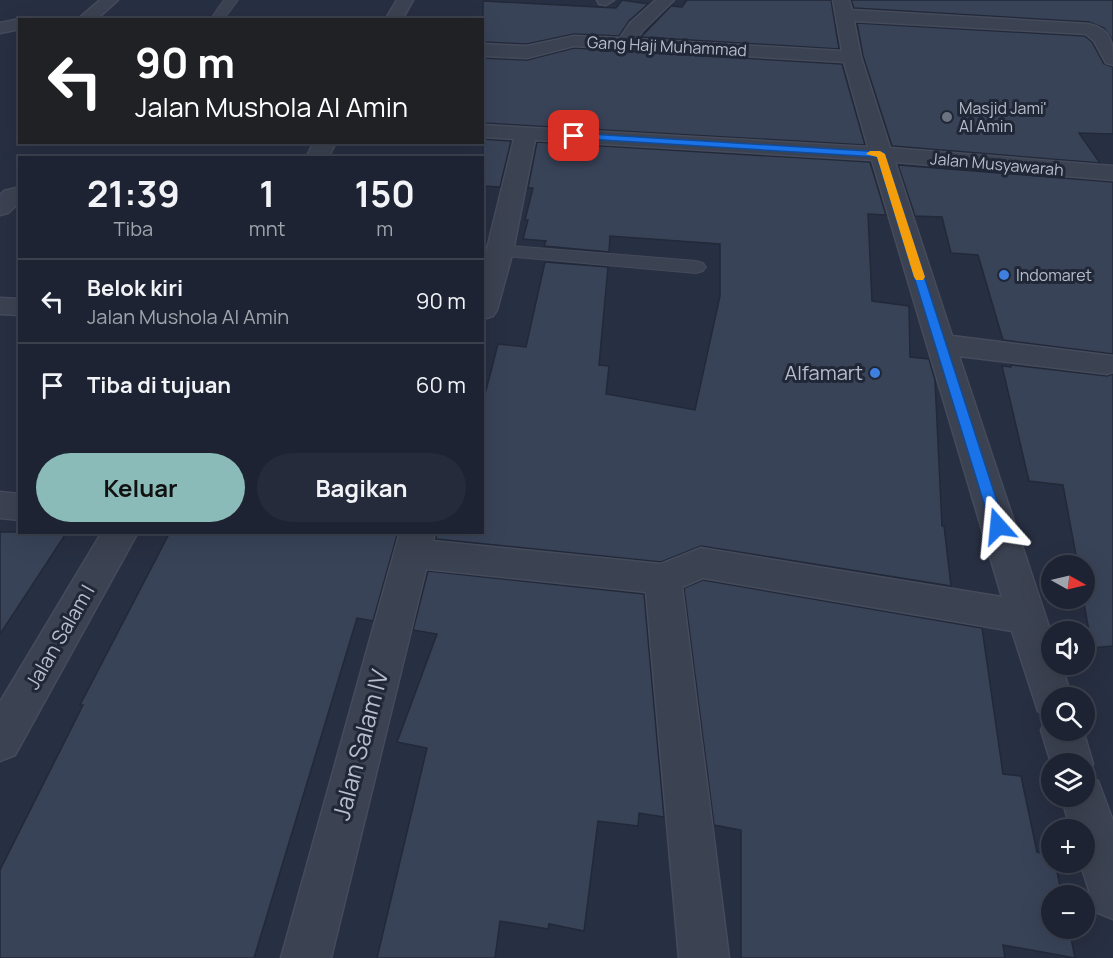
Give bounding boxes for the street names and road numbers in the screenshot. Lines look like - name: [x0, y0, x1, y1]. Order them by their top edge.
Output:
- street label: Gang Haji Muhammad: [587, 31, 747, 61]
- street label: Jalan Musyawarah: [929, 147, 1065, 181]
- street label: Jalan Salam I: [19, 579, 100, 694]
- street label: Jalan Salam IV: [324, 665, 396, 824]

